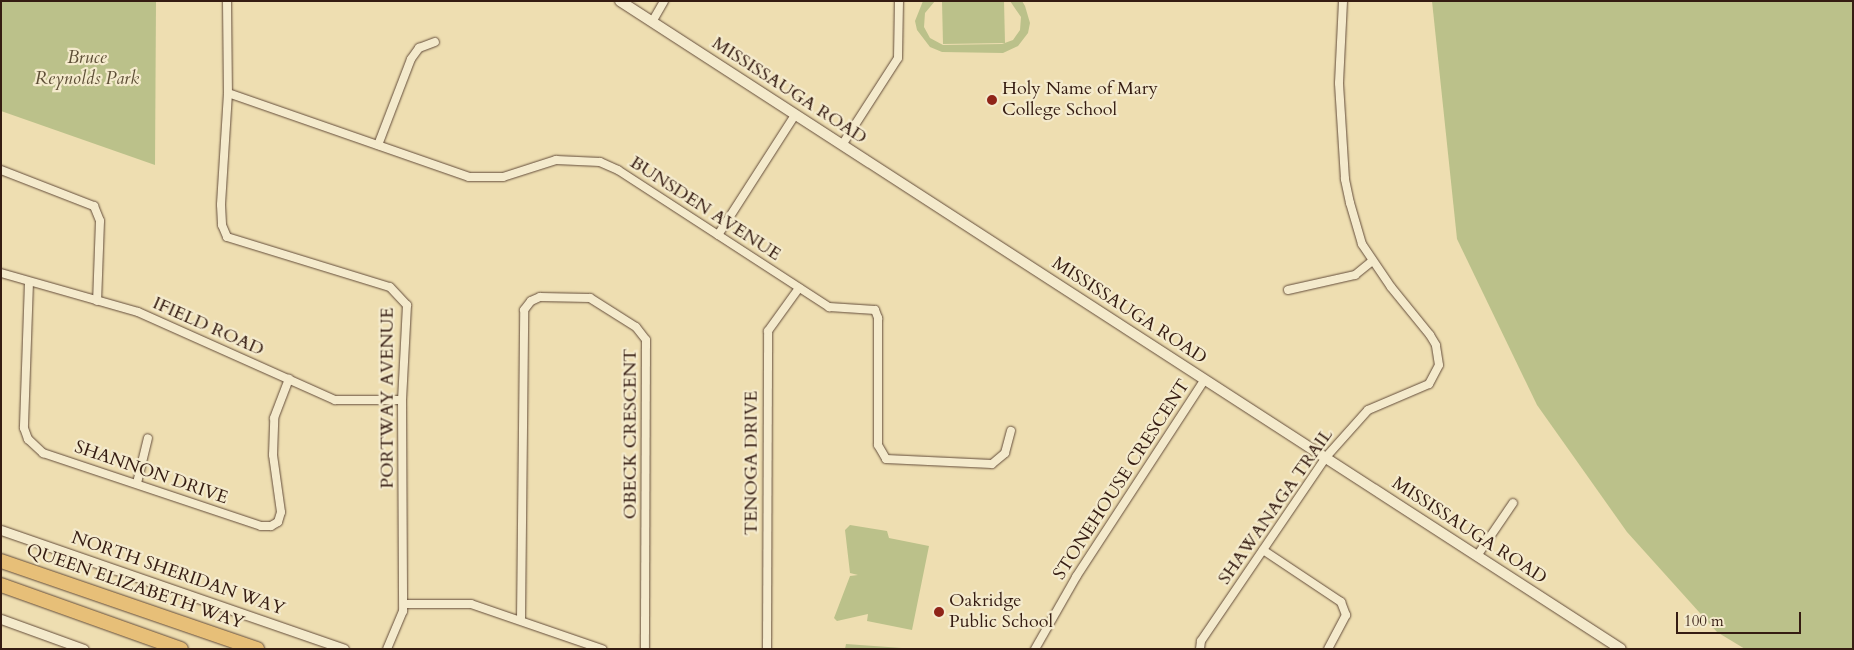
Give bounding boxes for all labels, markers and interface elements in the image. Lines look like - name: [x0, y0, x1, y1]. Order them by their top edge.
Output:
- street label: MISSISSAUGA ROAD: [708, 33, 870, 149]
- park label: Bruce Reynolds Park: [35, 48, 139, 90]
- place label: Holy Name of Mary College School: [1002, 79, 1158, 122]
- marker: Holy Name of Mary College School: [986, 94, 998, 106]
- street label: BUNSDEN AVENUE: [626, 152, 784, 266]
- street label: MISSISSAUGA ROAD: [1048, 253, 1210, 369]
- street label: IFIELD ROAD: [149, 293, 267, 361]
- street label: PORTWAY AVENUE: [377, 307, 399, 489]
- street label: OBECK CRESCENT: [620, 349, 642, 519]
- street label: STONEHOUSE CRESCENT: [1049, 376, 1195, 584]
- street label: TENOGA DRIVE: [741, 391, 763, 535]
- street label: SHAWANAGA TRAIL: [1214, 425, 1338, 589]
- street label: SHANNON DRIVE: [71, 437, 231, 509]
- street label: MISSISSAUGA ROAD: [1388, 473, 1550, 589]
- street label: NORTH SHERIDAN WAY: [69, 527, 287, 621]
- street label: QUEEN ELIZABETH WAY: [23, 540, 247, 634]
- place label: Oakridge Public School: [949, 591, 1053, 634]
- scale bar: [1679, 602, 1804, 634]
- marker: Oakridge Public School: [933, 606, 945, 618]
- text: 100 m: [1684, 611, 1724, 631]

